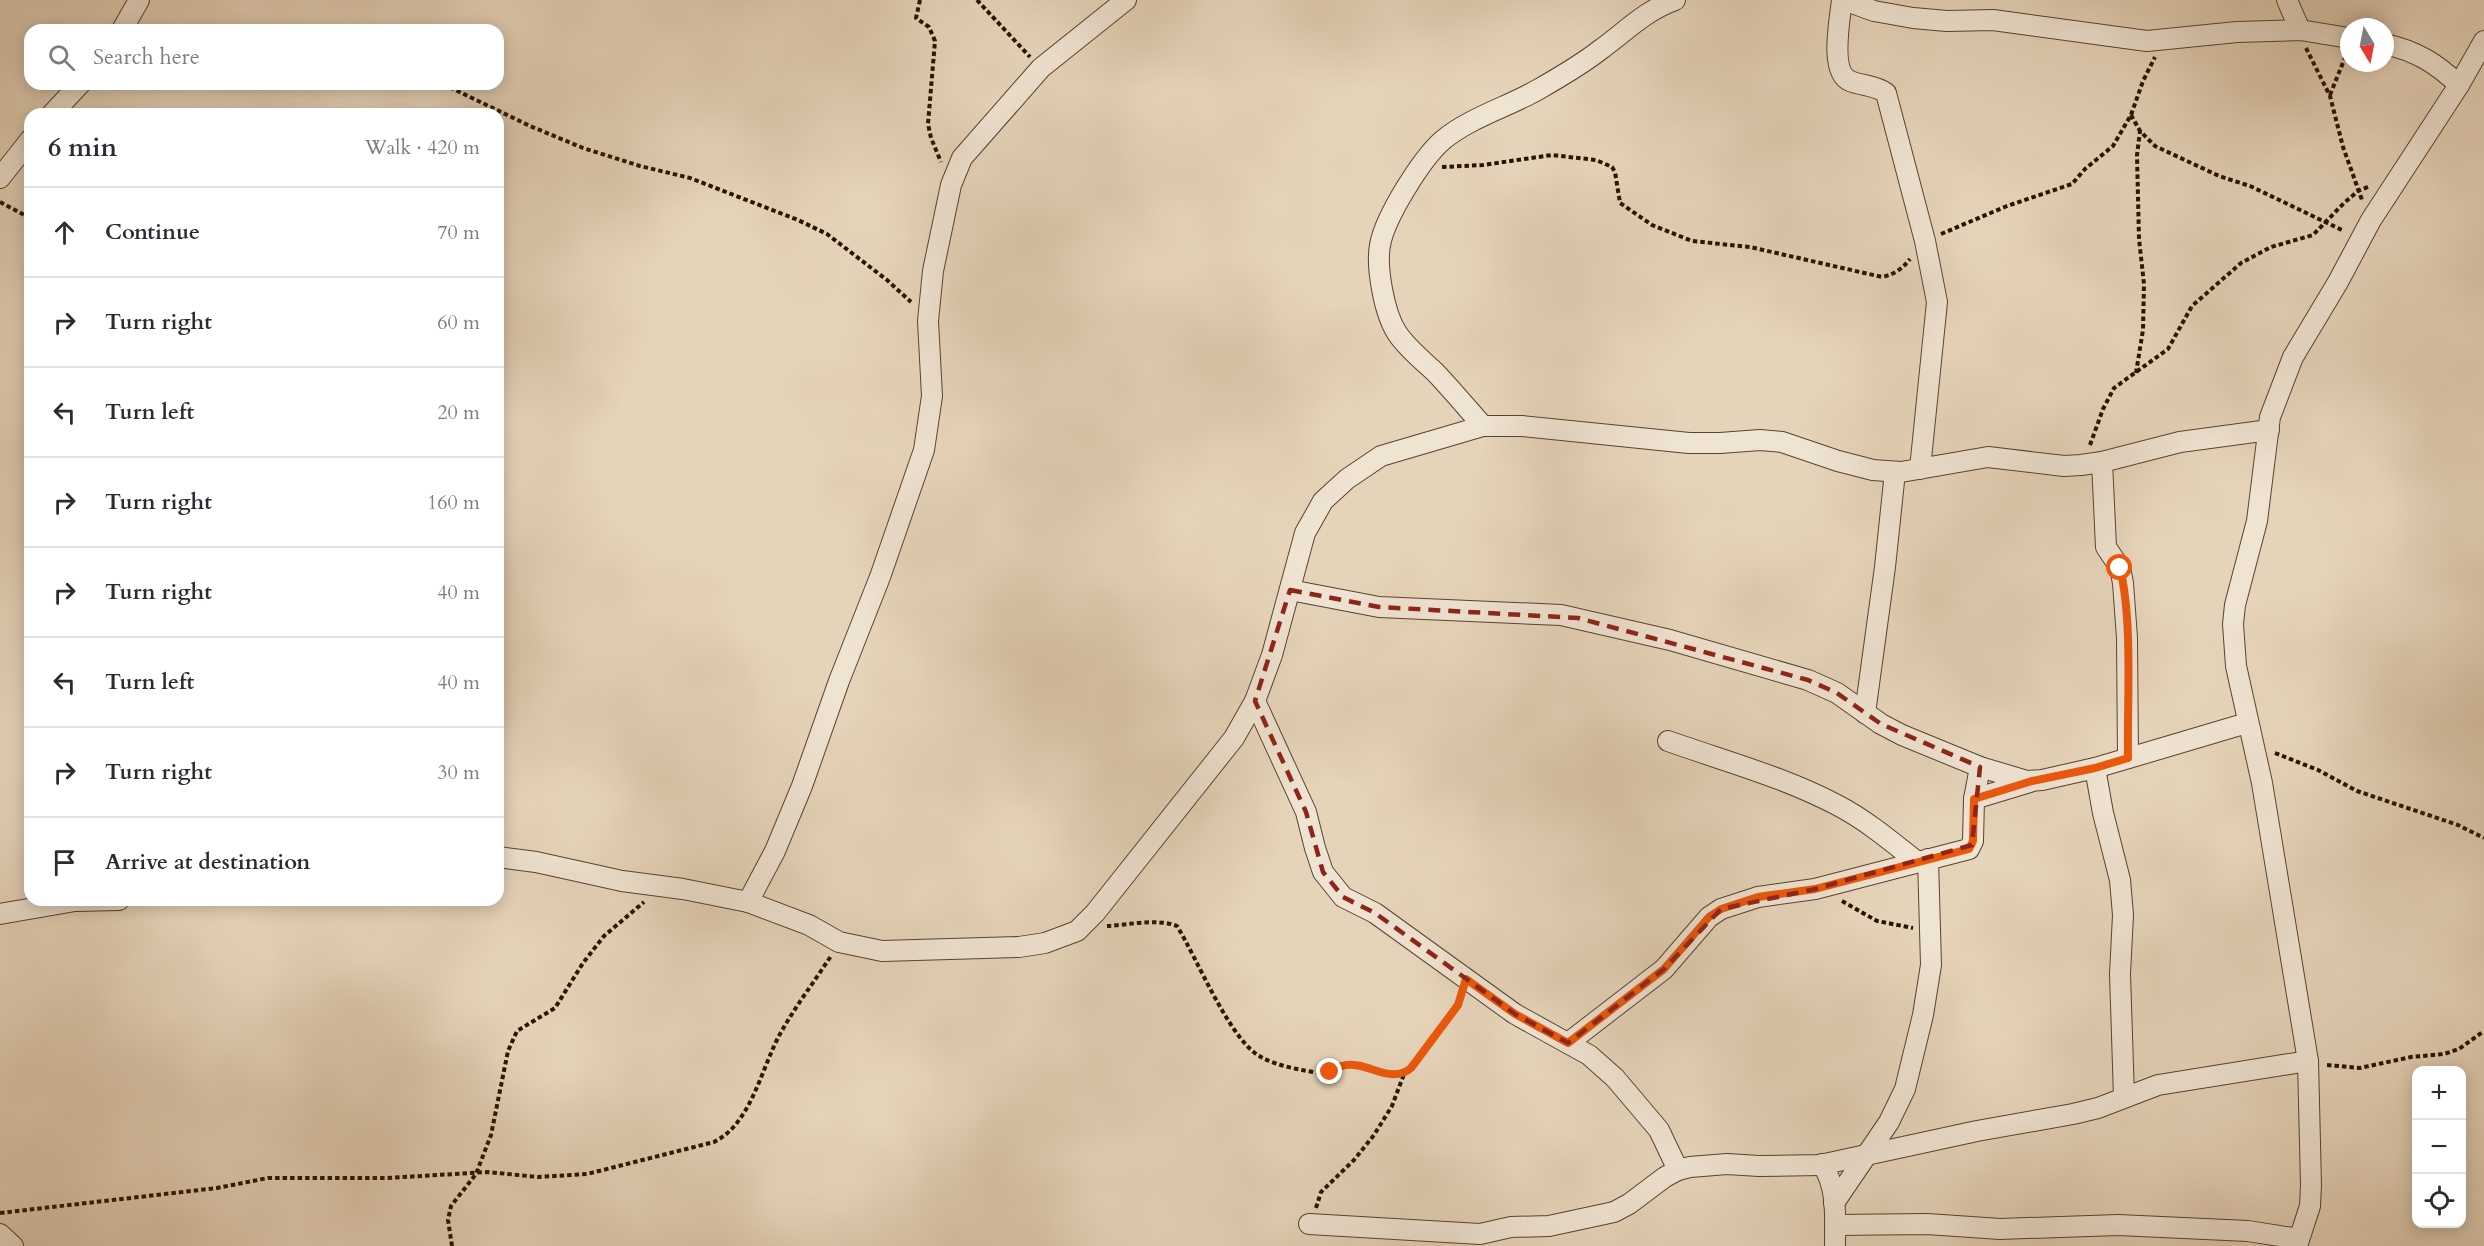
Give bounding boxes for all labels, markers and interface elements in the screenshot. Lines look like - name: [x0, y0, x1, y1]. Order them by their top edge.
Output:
- north arrow: [2340, 18, 2394, 72]
- search box: [24, 24, 504, 90]
- icon: search: [45, 41, 78, 74]
- text: Search here: [93, 42, 200, 72]
- text: 6 min: [48, 130, 117, 165]
- text: Walk · 420 m: [365, 134, 480, 161]
- icon: ahead: [48, 216, 81, 249]
- text: Continue: [105, 217, 200, 247]
- text: 70 m: [437, 219, 480, 246]
- icon: right: [48, 306, 81, 339]
- text: Turn right: [105, 307, 212, 337]
- text: 60 m: [437, 309, 480, 336]
- icon: left: [48, 396, 81, 429]
- text: Turn left: [105, 397, 194, 427]
- text: 20 m: [437, 399, 480, 426]
- icon: right: [48, 486, 81, 519]
- text: Turn right: [105, 487, 212, 517]
- text: 160 m: [427, 489, 480, 516]
- route start: [2106, 554, 2132, 580]
- icon: right: [48, 576, 81, 609]
- text: Turn right: [105, 577, 212, 607]
- text: 40 m: [437, 579, 480, 606]
- icon: left: [48, 666, 81, 699]
- text: Turn left: [105, 667, 194, 697]
- text: 40 m: [437, 669, 480, 696]
- icon: right: [48, 756, 81, 789]
- text: Turn right: [105, 757, 212, 787]
- text: 30 m: [437, 759, 480, 786]
- icon: arrive: [48, 846, 81, 879]
- text: Arrive at destination: [105, 847, 310, 877]
- route end: [1316, 1058, 1342, 1084]
- map controls: [2412, 1066, 2466, 1228]
- button: +: [2412, 1066, 2466, 1120]
- button: −: [2412, 1120, 2466, 1174]
- button: locate: [2412, 1174, 2466, 1228]

